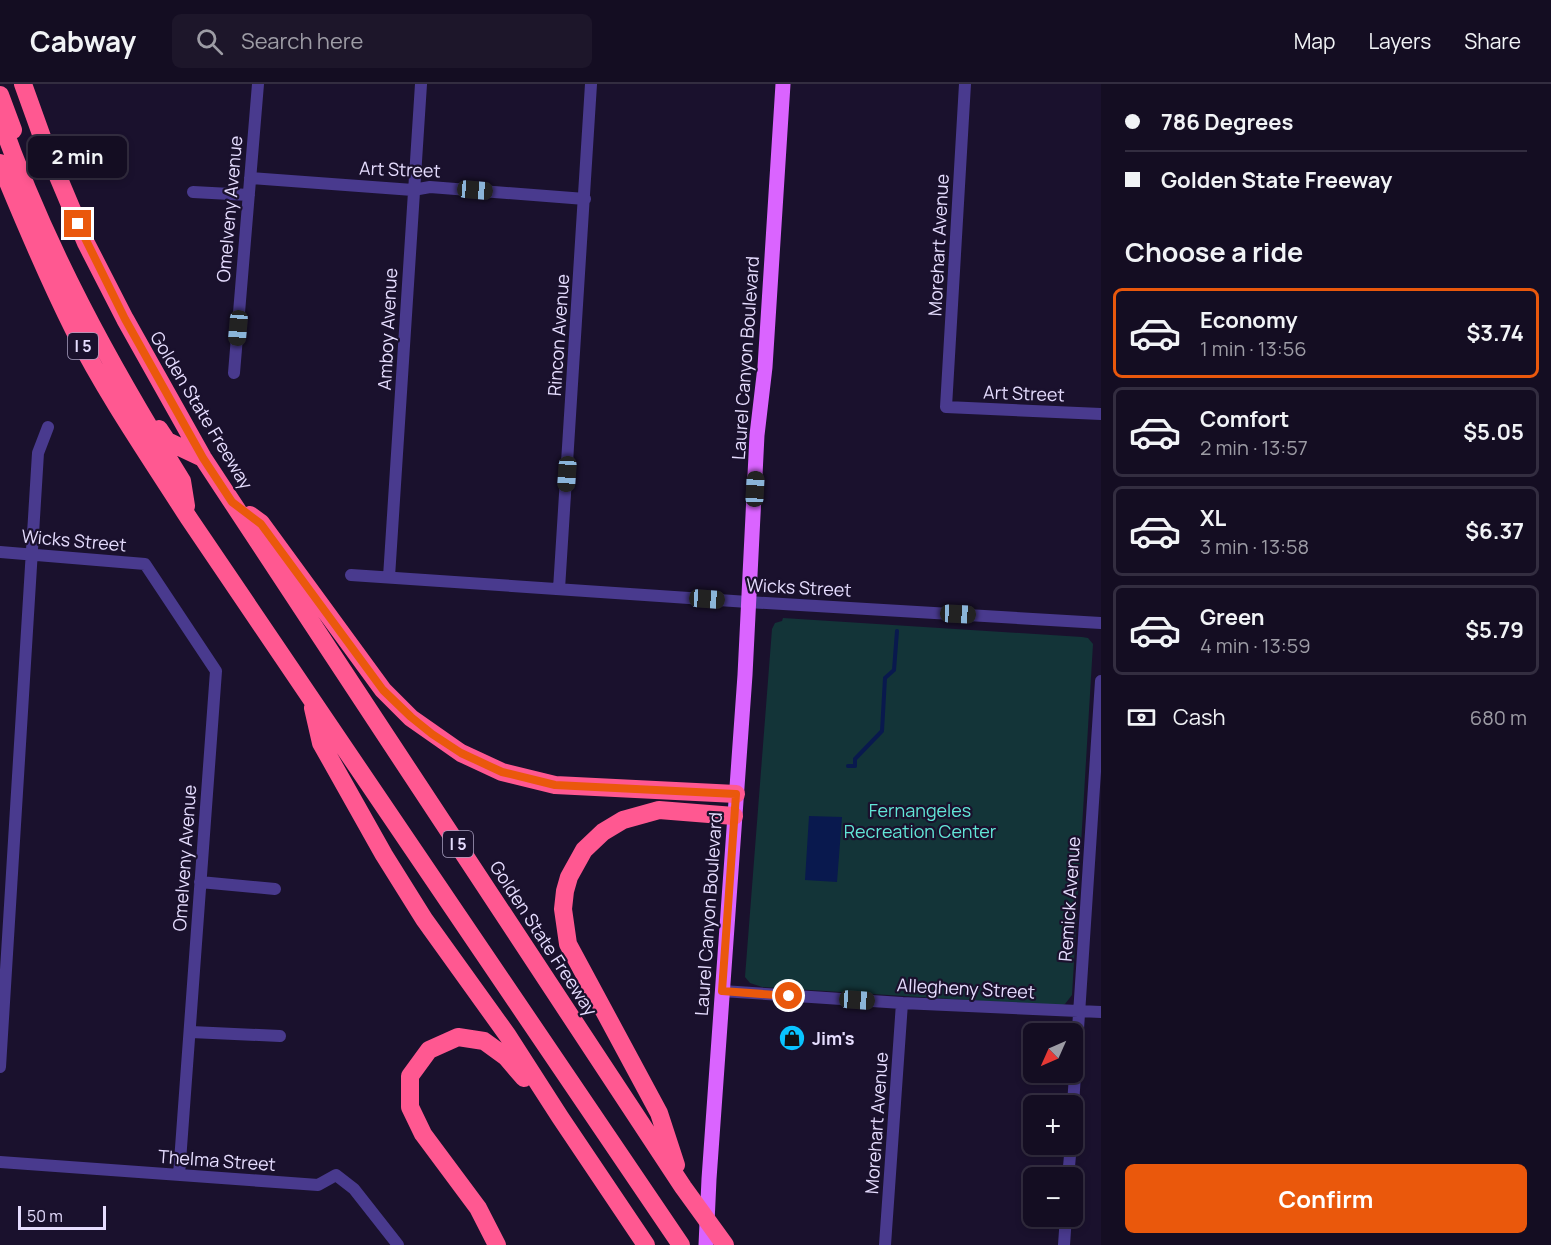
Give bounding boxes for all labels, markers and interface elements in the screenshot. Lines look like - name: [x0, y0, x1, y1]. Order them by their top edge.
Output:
- search box: [172, 14, 592, 68]
- text: Cabway: [30, 22, 136, 60]
- icon: search: [193, 25, 226, 58]
- text: Search here: [241, 26, 363, 56]
- text: Map: [1294, 27, 1335, 55]
- text: Layers: [1368, 27, 1431, 55]
- text: Share: [1464, 27, 1521, 55]
- text: 786 Degrees: [1161, 107, 1293, 137]
- street label: Omelveny Avenue: [211, 135, 247, 283]
- callout: 2 min: [28, 137, 128, 179]
- text: 2 min: [51, 143, 104, 170]
- street label: Art Street: [359, 156, 441, 182]
- text: Golden State Freeway: [1161, 165, 1392, 195]
- street label: Morehart Avenue: [922, 173, 954, 317]
- car: [456, 179, 494, 201]
- route end: [64, 210, 91, 237]
- text: Choose a ride: [1125, 233, 1303, 270]
- street label: Laurel Canyon Boulevard: [726, 255, 764, 461]
- street label: Amboy Avenue: [372, 267, 402, 391]
- street label: Rincon Avenue: [542, 273, 574, 397]
- text: Economy: [1200, 305, 1298, 335]
- icon: car: [1128, 306, 1182, 360]
- car: [227, 309, 249, 347]
- text: $3.74: [1466, 318, 1524, 348]
- street label: Golden State Freeway: [145, 327, 259, 494]
- road number: I 5: [68, 333, 98, 359]
- text: 1 min · 13:56: [1200, 335, 1307, 362]
- street label: Art Street: [983, 380, 1065, 406]
- text: Comfort: [1200, 404, 1289, 434]
- icon: car: [1128, 405, 1182, 459]
- text: $5.05: [1463, 417, 1524, 447]
- text: 2 min · 13:57: [1200, 434, 1308, 461]
- car: [557, 455, 577, 493]
- car: [745, 471, 765, 507]
- text: XL: [1200, 503, 1226, 533]
- icon: car: [1128, 504, 1182, 558]
- text: $6.37: [1465, 516, 1524, 546]
- street label: Wicks Street: [20, 523, 128, 557]
- text: 3 min · 13:58: [1200, 533, 1309, 560]
- street label: Wicks Street: [746, 572, 852, 602]
- car: [688, 589, 726, 609]
- text: Green: [1200, 602, 1265, 632]
- icon: car: [1128, 603, 1182, 657]
- car: [940, 604, 976, 624]
- text: $5.79: [1465, 615, 1524, 645]
- text: 4 min · 13:59: [1200, 632, 1311, 659]
- icon: cash: [1125, 701, 1158, 734]
- text: Cash: [1173, 702, 1226, 732]
- text: 680 m: [1470, 704, 1527, 731]
- street label: Omelveny Avenue: [167, 784, 201, 932]
- park label: Fernangeles Recreation Center: [844, 798, 997, 843]
- street label: Laurel Canyon Boulevard: [689, 811, 727, 1017]
- road number: I 5: [443, 831, 473, 857]
- street label: Remick Avenue: [1053, 836, 1085, 962]
- street label: Golden State Freeway: [485, 856, 603, 1021]
- street label: Allegheny Street: [896, 972, 1036, 1004]
- route start: [775, 982, 802, 1009]
- car: [838, 990, 876, 1010]
- shop icon: Jim's: [777, 1023, 807, 1053]
- north arrow: [1023, 1023, 1083, 1083]
- map controls: [1023, 1023, 1083, 1227]
- place label: Jim's: [812, 1026, 855, 1050]
- street label: Morehart Avenue: [859, 1051, 893, 1195]
- button: +: [1023, 1095, 1083, 1155]
- street label: Thelma Street: [157, 1144, 277, 1176]
- button: Confirm: [1125, 1164, 1527, 1233]
- button: −: [1023, 1167, 1083, 1227]
- scale bar: [18, 1203, 106, 1230]
- text: 50 m: [27, 1205, 63, 1227]

